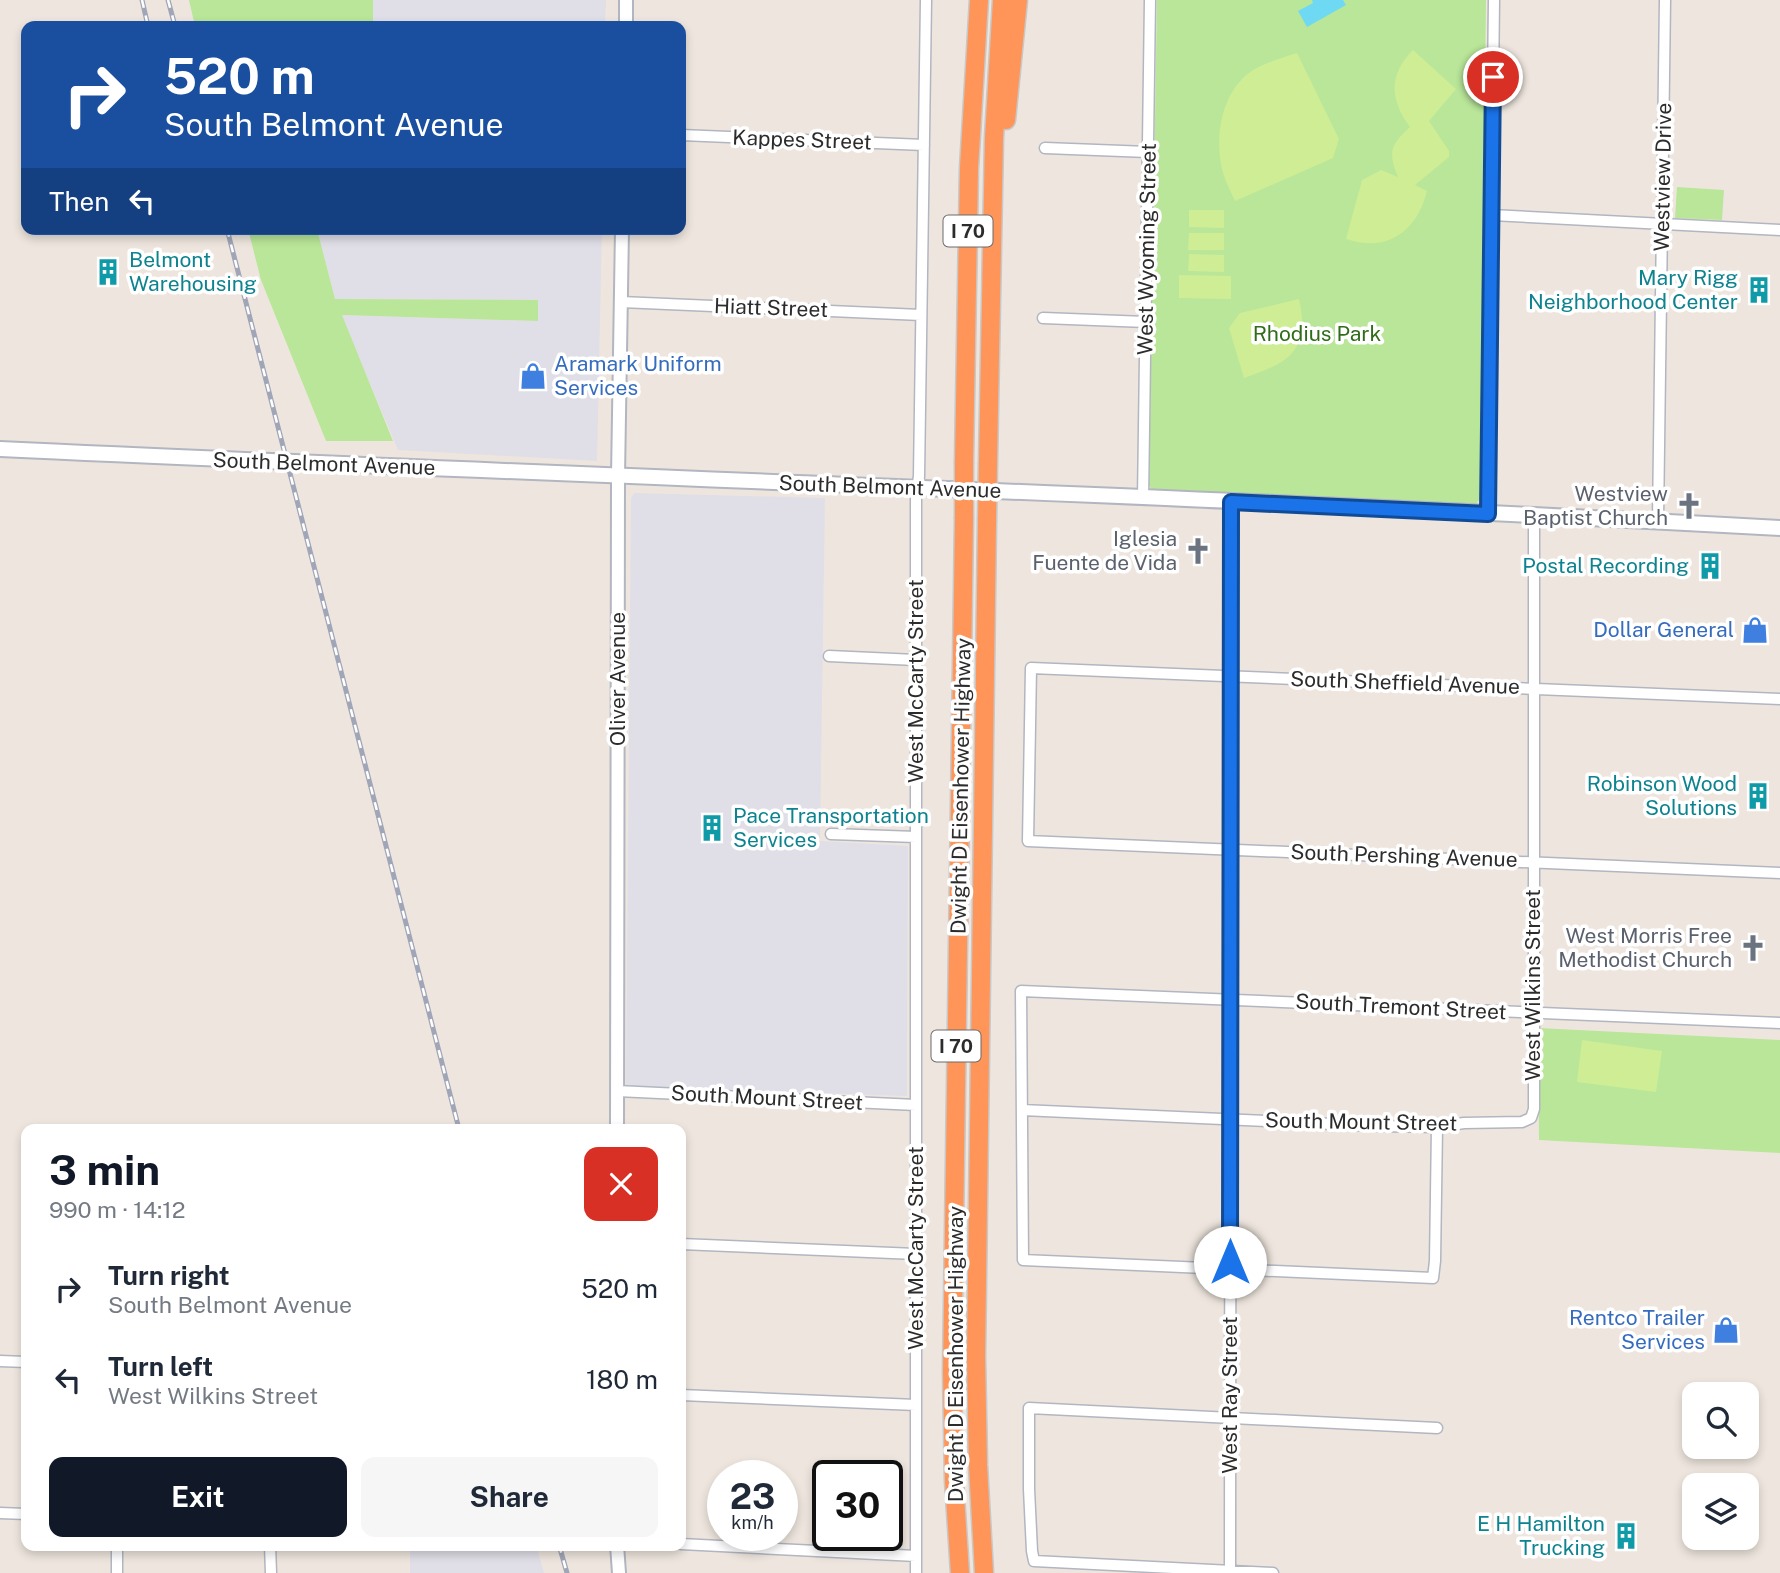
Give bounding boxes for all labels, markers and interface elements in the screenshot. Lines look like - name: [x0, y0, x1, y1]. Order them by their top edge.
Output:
- text: 520 m: [164, 47, 315, 105]
- pin: [1463, 47, 1523, 107]
- icon: right: [49, 49, 140, 140]
- icon: arrive: [1474, 58, 1512, 96]
- street label: Westview Drive: [1649, 102, 1676, 252]
- text: South Belmont Avenue: [164, 106, 504, 143]
- street label: Kappes Street: [732, 125, 872, 154]
- street label: West Wyoming Street: [1132, 143, 1161, 355]
- icon: left: [123, 182, 161, 220]
- text: Then: [49, 186, 109, 217]
- road number: I 70: [944, 216, 992, 246]
- place label: Belmont Warehousing: [129, 247, 257, 296]
- building icon: Belmont Warehousing: [93, 257, 123, 287]
- place label: Mary Rigg Neighborhood Center: [1528, 265, 1738, 314]
- building icon: Mary Rigg Neighborhood Center: [1744, 275, 1774, 305]
- street label: Hiatt Street: [714, 293, 829, 322]
- park label: Rhodius Park: [1253, 321, 1381, 346]
- place label: Aramark Uniform Services: [554, 351, 722, 400]
- shop icon: Aramark Uniform Services: [518, 361, 548, 391]
- street label: South Belmont Avenue: [212, 447, 436, 480]
- street label: South Belmont Avenue: [778, 470, 1002, 503]
- place label: Westview Baptist Church: [1523, 481, 1668, 530]
- church icon: Westview Baptist Church: [1674, 491, 1704, 521]
- place label: Iglesia Fuente de Vida: [1032, 526, 1177, 575]
- church icon: Iglesia Fuente de Vida: [1183, 536, 1213, 566]
- building icon: Postal Recording: [1695, 551, 1725, 581]
- place label: Postal Recording: [1522, 553, 1689, 578]
- street label: West McCarty Street: [903, 579, 928, 783]
- street label: Oliver Avenue: [605, 612, 630, 746]
- shop icon: Dollar General: [1740, 615, 1770, 645]
- place label: Dollar General: [1593, 617, 1734, 642]
- street label: Dwight D Eisenhower Highway: [945, 638, 976, 934]
- street label: South Sheffield Avenue: [1290, 666, 1520, 699]
- place label: Robinson Wood Solutions: [1587, 771, 1737, 820]
- building icon: Robinson Wood Solutions: [1743, 781, 1773, 811]
- place label: Pace Transportation Services: [733, 803, 929, 852]
- building icon: Pace Transportation Services: [697, 813, 727, 843]
- street label: South Pershing Avenue: [1290, 839, 1518, 872]
- street label: West Wilkins Street: [1520, 889, 1545, 1081]
- place label: West Morris Free Methodist Church: [1558, 923, 1732, 972]
- church icon: West Morris Free Methodist Church: [1738, 933, 1768, 963]
- street label: South Tremont Street: [1295, 988, 1507, 1025]
- road number: I 70: [932, 1030, 981, 1062]
- street label: South Mount Street: [670, 1080, 864, 1115]
- street label: South Mount Street: [1265, 1107, 1457, 1136]
- text: 3 min: [49, 1145, 160, 1194]
- street label: West McCarty Street: [903, 1146, 928, 1350]
- button: close: [584, 1147, 658, 1221]
- text: 990 m · 14:12: [49, 1196, 185, 1223]
- street label: Dwight D Eisenhower Highway: [943, 1206, 968, 1502]
- position arrow: [1193, 1225, 1267, 1299]
- text: Turn right: [108, 1260, 230, 1291]
- icon: right: [49, 1270, 87, 1308]
- text: 520 m: [581, 1273, 658, 1304]
- text: South Belmont Avenue: [108, 1291, 352, 1318]
- place label: Rentco Trailer Services: [1569, 1305, 1705, 1354]
- shop icon: Rentco Trailer Services: [1711, 1315, 1741, 1345]
- street label: West Ray Street: [1217, 1316, 1242, 1474]
- text: Turn left: [108, 1351, 213, 1382]
- icon: left: [49, 1361, 87, 1399]
- text: 180 m: [586, 1364, 658, 1395]
- text: West Wilkins Street: [108, 1382, 318, 1409]
- map controls: [1682, 1382, 1759, 1550]
- button: search: [1682, 1382, 1759, 1459]
- button: Exit: [49, 1457, 347, 1537]
- button: Share: [361, 1457, 658, 1537]
- speed limit sign: 30: [812, 1460, 903, 1551]
- button: layers: [1682, 1473, 1759, 1550]
- text: 23: [730, 1476, 775, 1517]
- place label: E H Hamilton Trucking: [1477, 1511, 1605, 1560]
- text: km/h: [731, 1512, 774, 1533]
- building icon: E H Hamilton Trucking: [1611, 1521, 1641, 1551]

